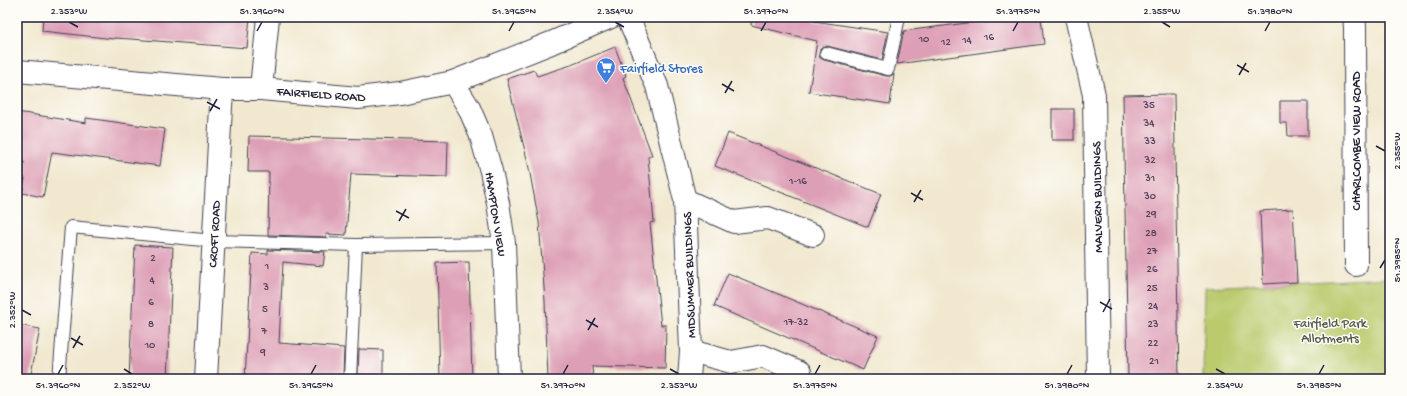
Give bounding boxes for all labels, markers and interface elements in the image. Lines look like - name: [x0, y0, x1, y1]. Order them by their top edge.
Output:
- text: 2.353°W: [51, 6, 88, 18]
- text: 51.3960°N: [240, 6, 285, 18]
- text: 51.3965°N: [492, 6, 536, 18]
- text: 2.354°W: [597, 6, 634, 18]
- text: 51.3970°N: [744, 6, 789, 18]
- text: 51.3975°N: [996, 6, 1041, 18]
- text: 2.355°W: [1144, 6, 1181, 18]
- text: 51.3980°N: [1248, 6, 1293, 18]
- house number: 16: [983, 32, 994, 44]
- house number: 10: [918, 34, 929, 46]
- house number: 14: [961, 35, 973, 47]
- house number: 12: [940, 37, 952, 49]
- supermarket icon: Fairfield Stores: [595, 56, 617, 84]
- place label: Fairfield Stores: [619, 62, 704, 77]
- street label: CHARLCOMBE VIEW ROAD: [1350, 71, 1365, 210]
- street label: FAIRFIELD ROAD: [275, 85, 366, 106]
- house number: 35: [1142, 100, 1155, 112]
- house number: 34: [1143, 118, 1155, 130]
- text: 2.355°W: [1392, 132, 1404, 169]
- house number: 33: [1143, 136, 1156, 148]
- street label: MALVERN BUILDINGS: [1090, 140, 1107, 253]
- house number: 32: [1143, 155, 1156, 167]
- street label: HAMPTON VIEW: [480, 171, 509, 258]
- house number: 31: [1144, 173, 1155, 185]
- house number: 1-16: [788, 176, 807, 188]
- house number: 30: [1143, 191, 1156, 203]
- street label: CROFT ROAD: [206, 200, 225, 268]
- house number: 29: [1146, 209, 1157, 221]
- street label: MIDSUMMER BUILDINGS: [681, 210, 700, 338]
- house number: 28: [1145, 228, 1157, 240]
- text: 51.3985°N: [1392, 237, 1404, 282]
- house number: 27: [1146, 246, 1158, 258]
- house number: 2: [150, 253, 156, 265]
- house number: 1: [264, 261, 269, 273]
- house number: 26: [1147, 264, 1158, 276]
- house number: 4: [149, 275, 155, 287]
- house number: 3: [262, 282, 269, 294]
- house number: 25: [1146, 283, 1158, 295]
- text: 2.352°W: [7, 291, 19, 328]
- house number: 6: [148, 297, 154, 309]
- house number: 24: [1148, 301, 1159, 313]
- house number: 5: [262, 304, 268, 316]
- house number: 17-32: [783, 317, 809, 329]
- park label: Fairfield Park Allotments: [1292, 317, 1368, 347]
- house number: 8: [148, 319, 154, 331]
- house number: 23: [1147, 319, 1159, 331]
- house number: 7: [260, 326, 267, 338]
- house number: 22: [1148, 338, 1159, 350]
- house number: 10: [144, 340, 155, 352]
- house number: 9: [259, 347, 266, 359]
- house number: 21: [1149, 356, 1159, 368]
- text: 51.3960°N: [36, 380, 81, 392]
- text: 2.352°W: [114, 380, 151, 392]
- text: 51.3965°N: [289, 380, 333, 392]
- text: 51.3970°N: [541, 380, 586, 392]
- text: 2.353°W: [661, 380, 698, 392]
- text: 51.3975°N: [793, 380, 838, 392]
- text: 51.3980°N: [1045, 380, 1090, 392]
- text: 2.354°W: [1207, 380, 1244, 392]
- text: 51.3985°N: [1297, 380, 1342, 392]

